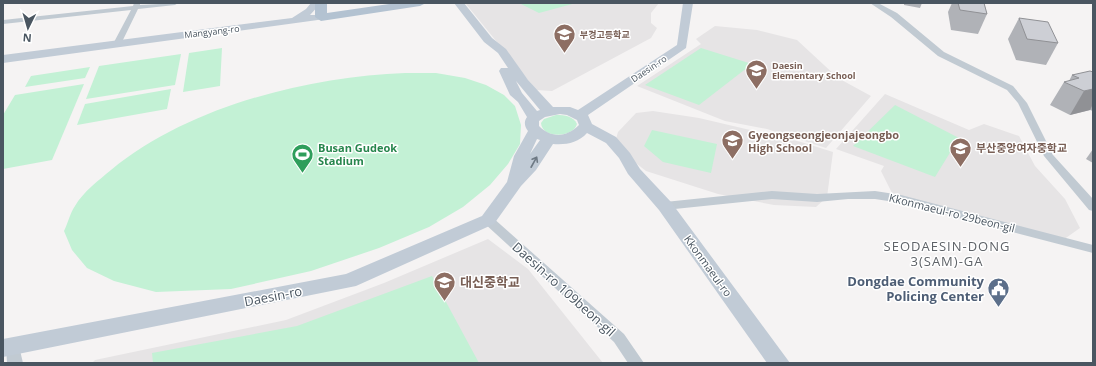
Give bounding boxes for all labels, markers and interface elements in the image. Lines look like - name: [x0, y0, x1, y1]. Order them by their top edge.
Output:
- north arrow: [8, 8, 48, 48]
- street label: Mangyang-ro: [184, 22, 240, 41]
- school or university icon: 부경고등학교: [551, 22, 577, 55]
- place label: 부경고등학교: [580, 28, 630, 41]
- text: N: [22, 31, 32, 46]
- street label: Daesin-ro: [628, 52, 669, 85]
- school or university icon: Daesin Elementary School: [743, 58, 769, 91]
- place label: Daesin Elementary School: [772, 59, 856, 82]
- place label: Gyeongseongjeonjajeongbo High School: [748, 127, 899, 155]
- school or university icon: Gyeongseongjeonjajeongbo High School: [720, 128, 746, 161]
- school or university icon: 부산중앙여자중학교: [947, 135, 973, 168]
- place label: Busan Gudeok Stadium: [318, 140, 397, 168]
- place label: 부산중앙여자중학교: [976, 140, 1067, 155]
- sports icon: Busan Gudeok Stadium: [290, 141, 316, 174]
- one-way arrow: [530, 156, 538, 168]
- street label: Kkonmaeul-ro 29beon-gil: [888, 190, 1017, 235]
- street label: Kkonmaeul-ro: [681, 232, 736, 300]
- district label: SEODAESIN-DONG 3(SAM)-GA: [884, 237, 1010, 270]
- street label: Daesin-ro 109beon-gil: [508, 238, 620, 340]
- school or university icon: 대신중학교: [432, 269, 458, 302]
- place label: Dongdae Community Policing Center: [847, 272, 985, 305]
- place label: 대신중학교: [460, 273, 520, 291]
- public building icon: Dongdae Community Policing Center: [986, 275, 1012, 308]
- street label: Daesin-ro: [242, 282, 304, 310]

